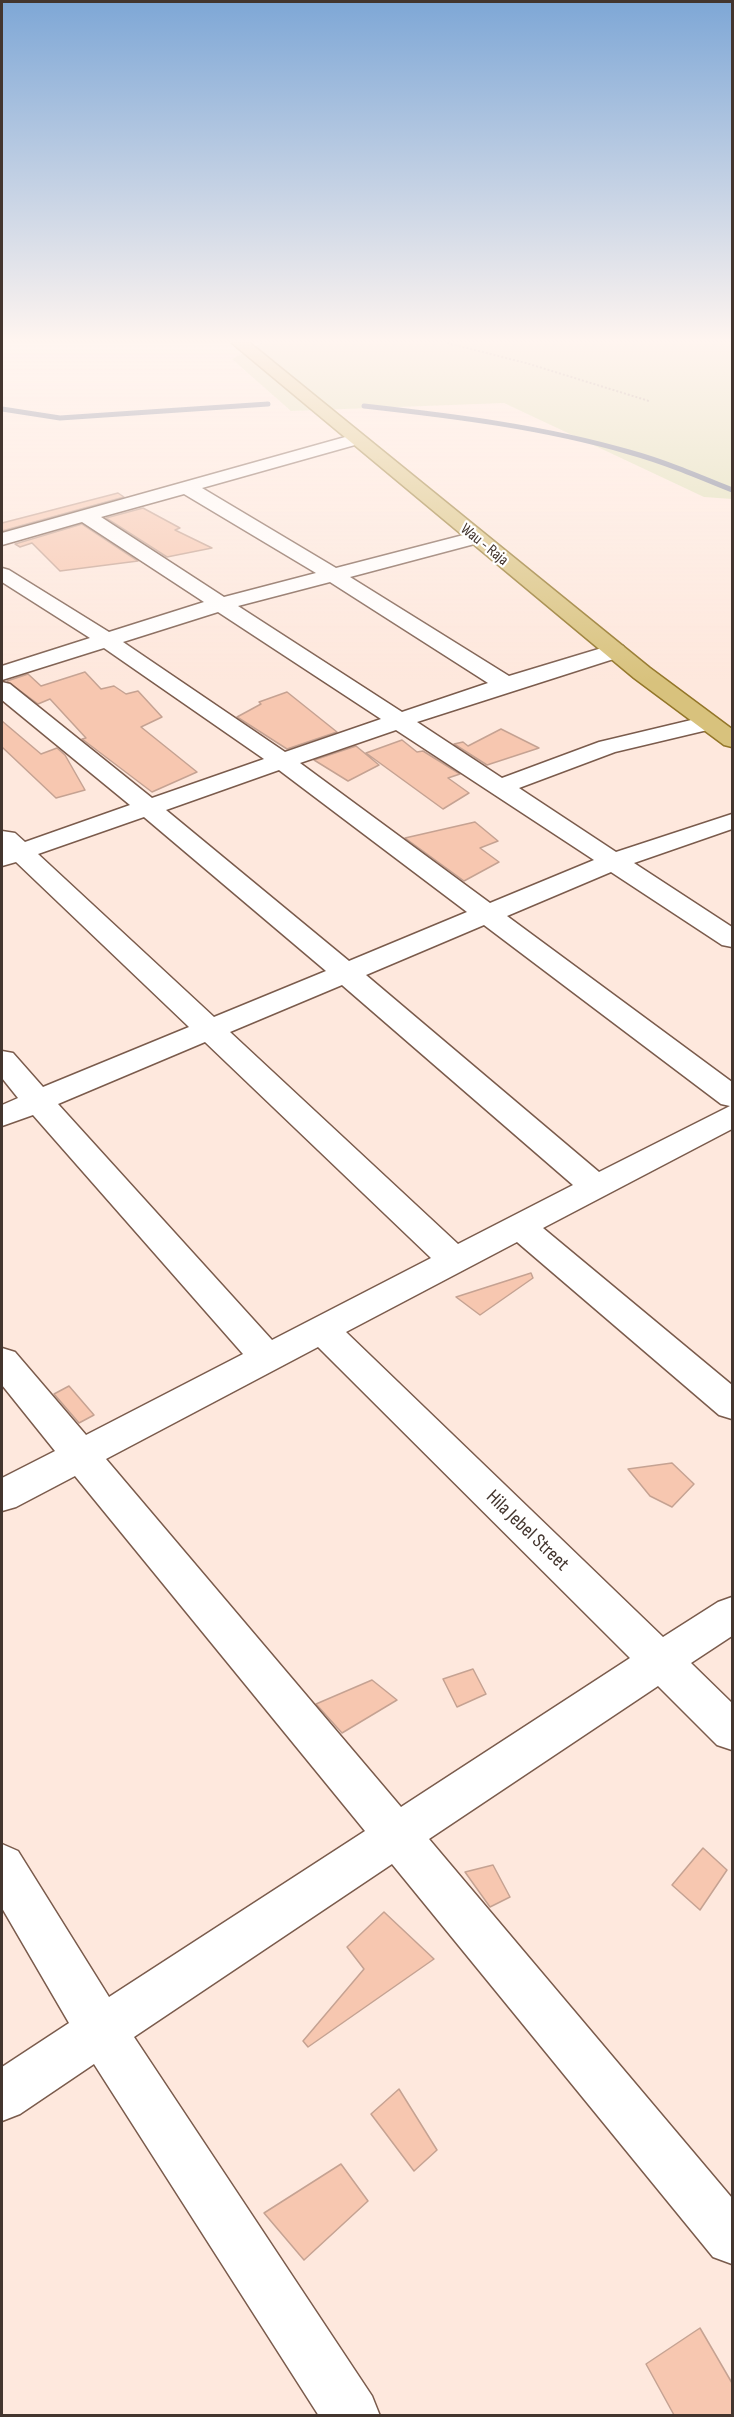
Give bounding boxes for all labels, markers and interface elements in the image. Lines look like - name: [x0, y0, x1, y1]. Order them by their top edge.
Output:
- street label: Wau - Raja: [456, 520, 512, 570]
- street label: Hila Jebel Street: [481, 1486, 573, 1576]

